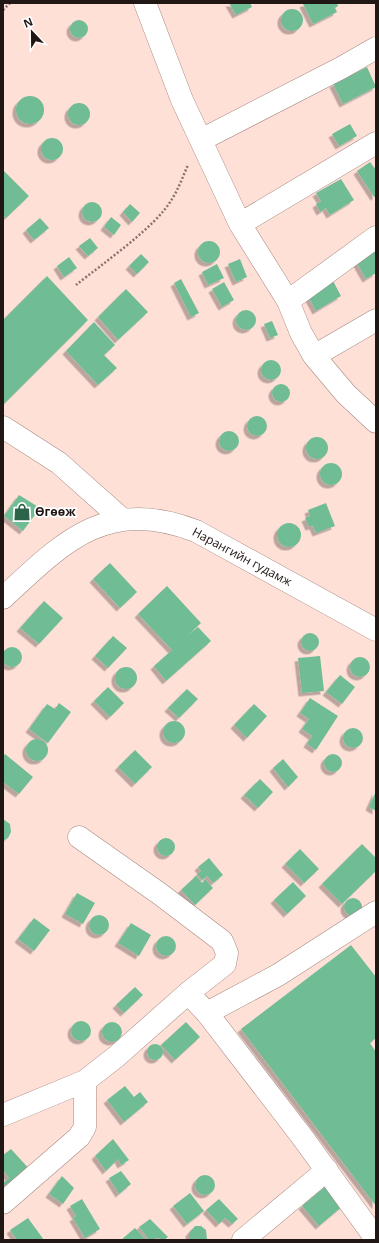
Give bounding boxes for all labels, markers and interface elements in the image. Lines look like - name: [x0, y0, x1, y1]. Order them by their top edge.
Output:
- north arrow: [12, 12, 52, 52]
- text: N: [21, 14, 35, 31]
- shop icon: Өгөөж: [12, 502, 32, 522]
- place label: Өгөөж: [35, 503, 76, 520]
- street label: Нарангийн гудамж: [189, 523, 295, 590]

